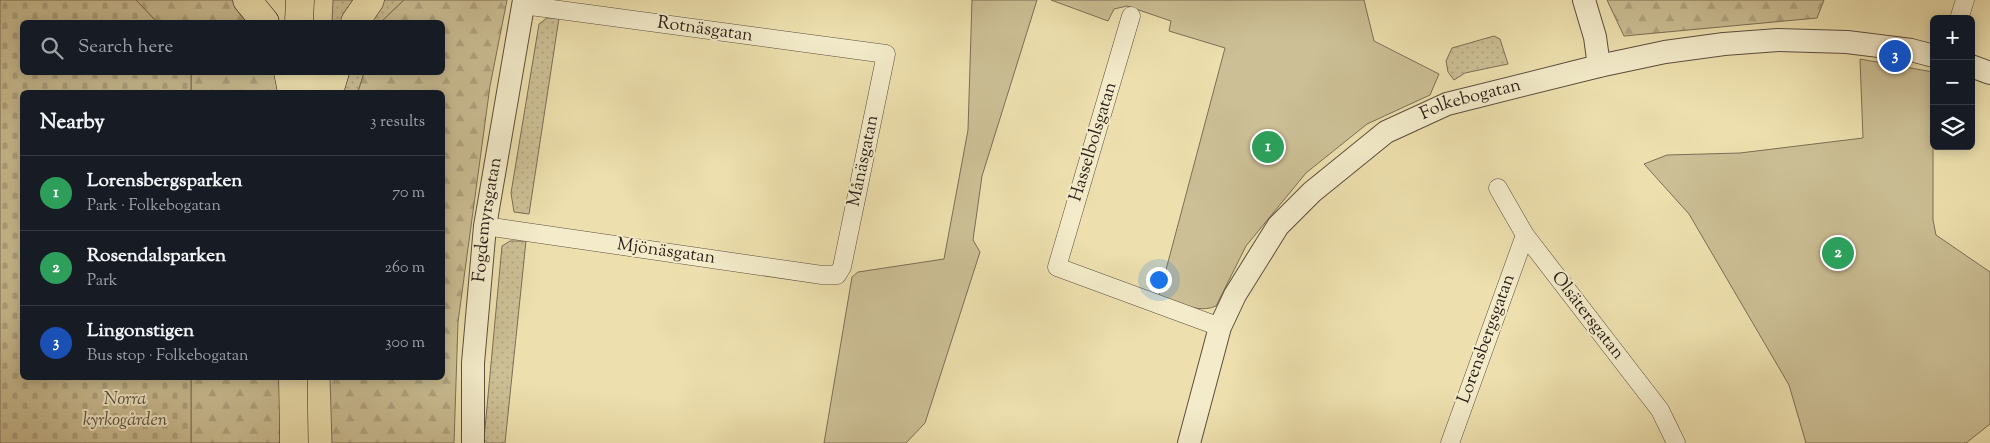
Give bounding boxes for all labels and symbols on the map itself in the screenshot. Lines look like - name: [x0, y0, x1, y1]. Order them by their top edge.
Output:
- street label: Rotnäsgatan: [655, 10, 755, 50]
- pin: 3: [1879, 37, 1911, 75]
- street label: Folkebogatan: [1416, 73, 1524, 128]
- street label: Hasselbolsgatan: [1063, 79, 1125, 205]
- street label: Månäsgatan: [842, 113, 886, 209]
- pin: 1: [1252, 128, 1284, 166]
- street label: Fogdemyrsgatan: [467, 155, 510, 283]
- street label: Mjönäsgatan: [615, 232, 717, 272]
- pin: 2: [1822, 234, 1854, 272]
- street label: Olsätersgatan: [1544, 266, 1630, 366]
- your location: [1146, 267, 1172, 293]
- street label: Lorensbergsgatan: [1451, 270, 1523, 407]
- park label: Norra kyrkogården: [83, 387, 168, 434]

